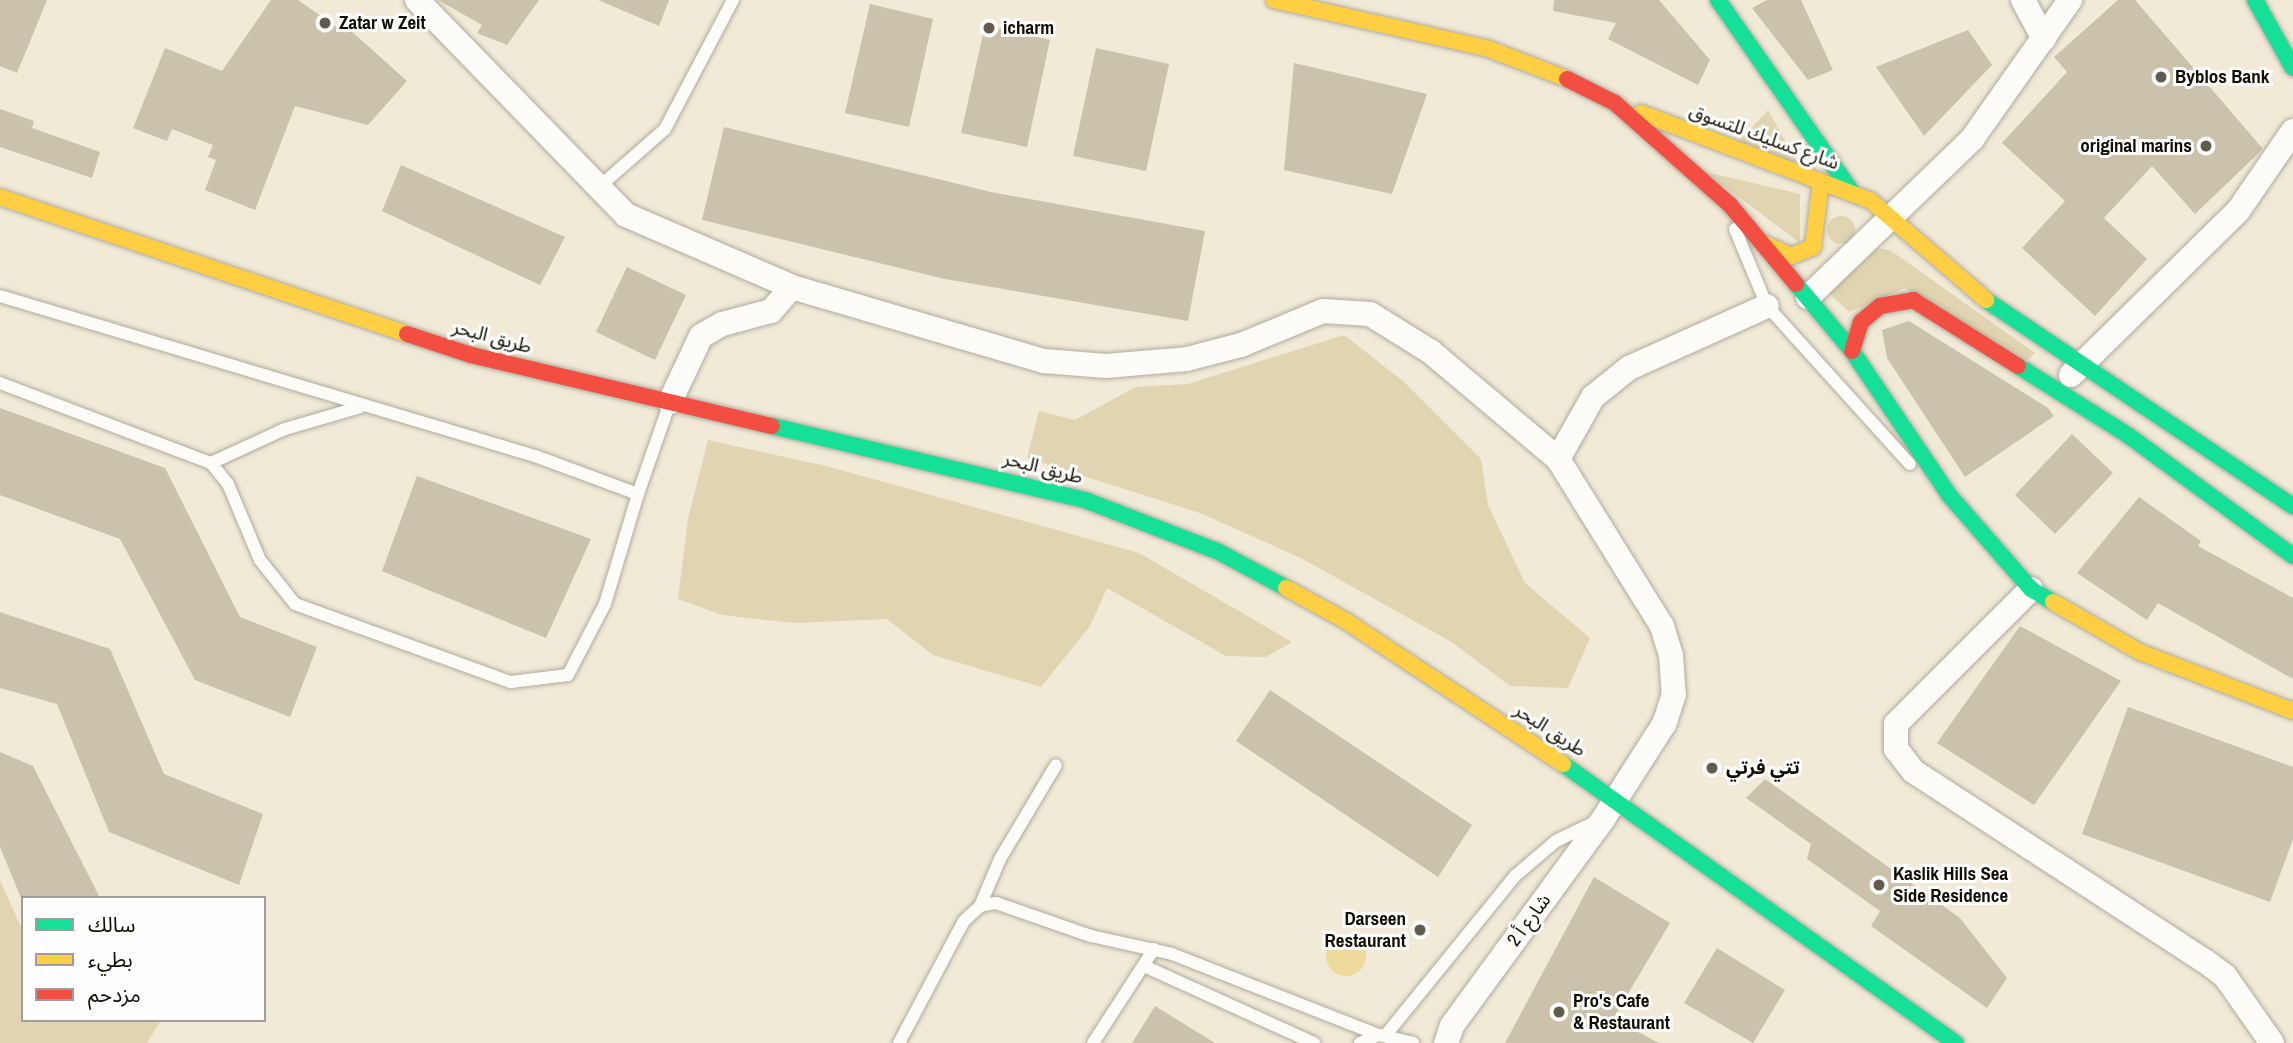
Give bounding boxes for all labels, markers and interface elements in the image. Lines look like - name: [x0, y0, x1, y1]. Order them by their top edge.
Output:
- place label: Zatar w Zeit: [339, 12, 426, 34]
- marker: Zatar w Zeit: [317, 15, 333, 31]
- place label: icharm: [1003, 17, 1054, 39]
- marker: icharm: [981, 20, 997, 36]
- place label: Byblos Bank: [2175, 66, 2269, 88]
- marker: Byblos Bank: [2153, 69, 2169, 85]
- street label: شارع كسليك للتسوق: [1686, 99, 1842, 175]
- place label: original marins: [2080, 135, 2192, 157]
- marker: original marins: [2198, 138, 2214, 154]
- street label: طريق البحر: [450, 316, 534, 358]
- street label: طريق البحر: [1001, 447, 1085, 489]
- street label: طريق البحر: [1510, 698, 1590, 762]
- place label: تتي فرتي: [1726, 757, 1800, 779]
- marker: تتي فرتي: [1704, 760, 1720, 776]
- place label: Kaslik Hills Sea Side Residence: [1893, 863, 2008, 907]
- marker: Kaslik Hills Sea Side Residence: [1871, 877, 1887, 893]
- street label: شارع أ 2: [1502, 890, 1556, 950]
- legend: [21, 896, 266, 1022]
- place label: Darseen Restaurant: [1325, 908, 1406, 952]
- text: سالك: [88, 910, 135, 939]
- marker: Darseen Restaurant: [1412, 922, 1428, 938]
- text: بطيء: [88, 945, 133, 974]
- text: مزدحم: [88, 980, 141, 1009]
- place label: Pro's Cafe & Restaurant: [1573, 990, 1670, 1034]
- marker: Pro's Cafe & Restaurant: [1551, 1004, 1567, 1020]

